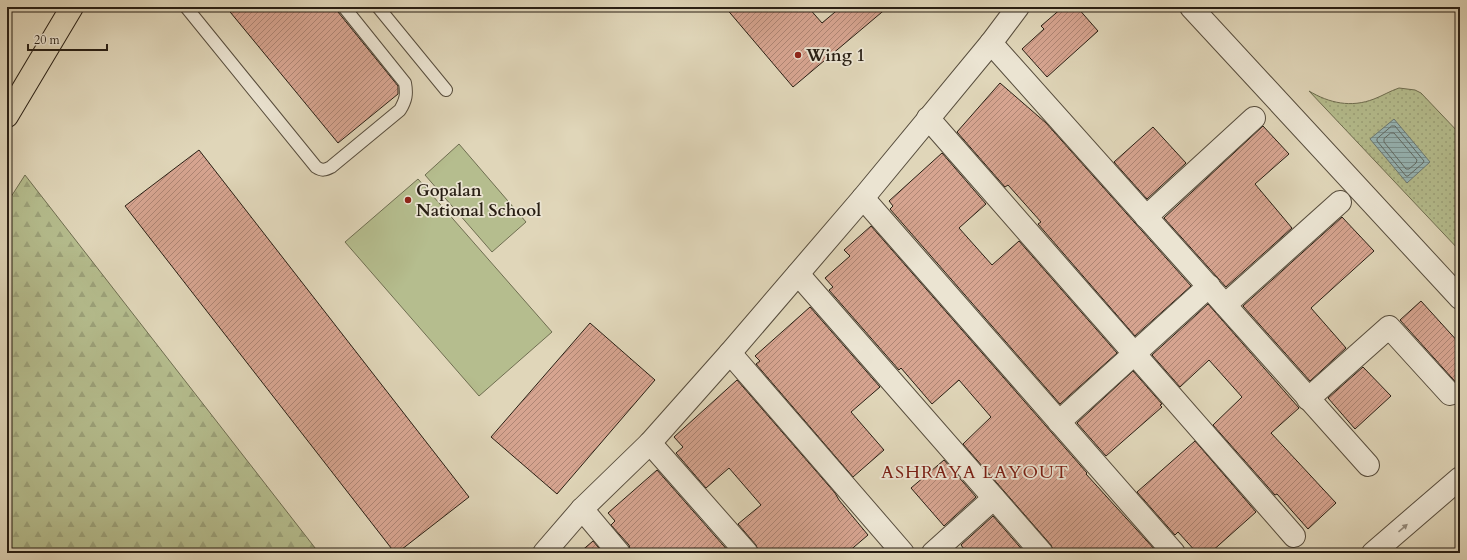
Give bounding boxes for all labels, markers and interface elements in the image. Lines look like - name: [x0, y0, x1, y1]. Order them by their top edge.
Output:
- scale bar: [28, 26, 107, 52]
- text: 20 m: [34, 32, 61, 48]
- place label: Wing 1: [805, 44, 865, 67]
- marker: Wing 1: [793, 50, 803, 60]
- place label: Gopalan National School: [416, 179, 541, 222]
- marker: Gopalan National School: [403, 195, 413, 205]
- district label: ASHRAYA LAYOUT: [881, 460, 1069, 485]
- one-way arrow: [1397, 523, 1408, 532]

